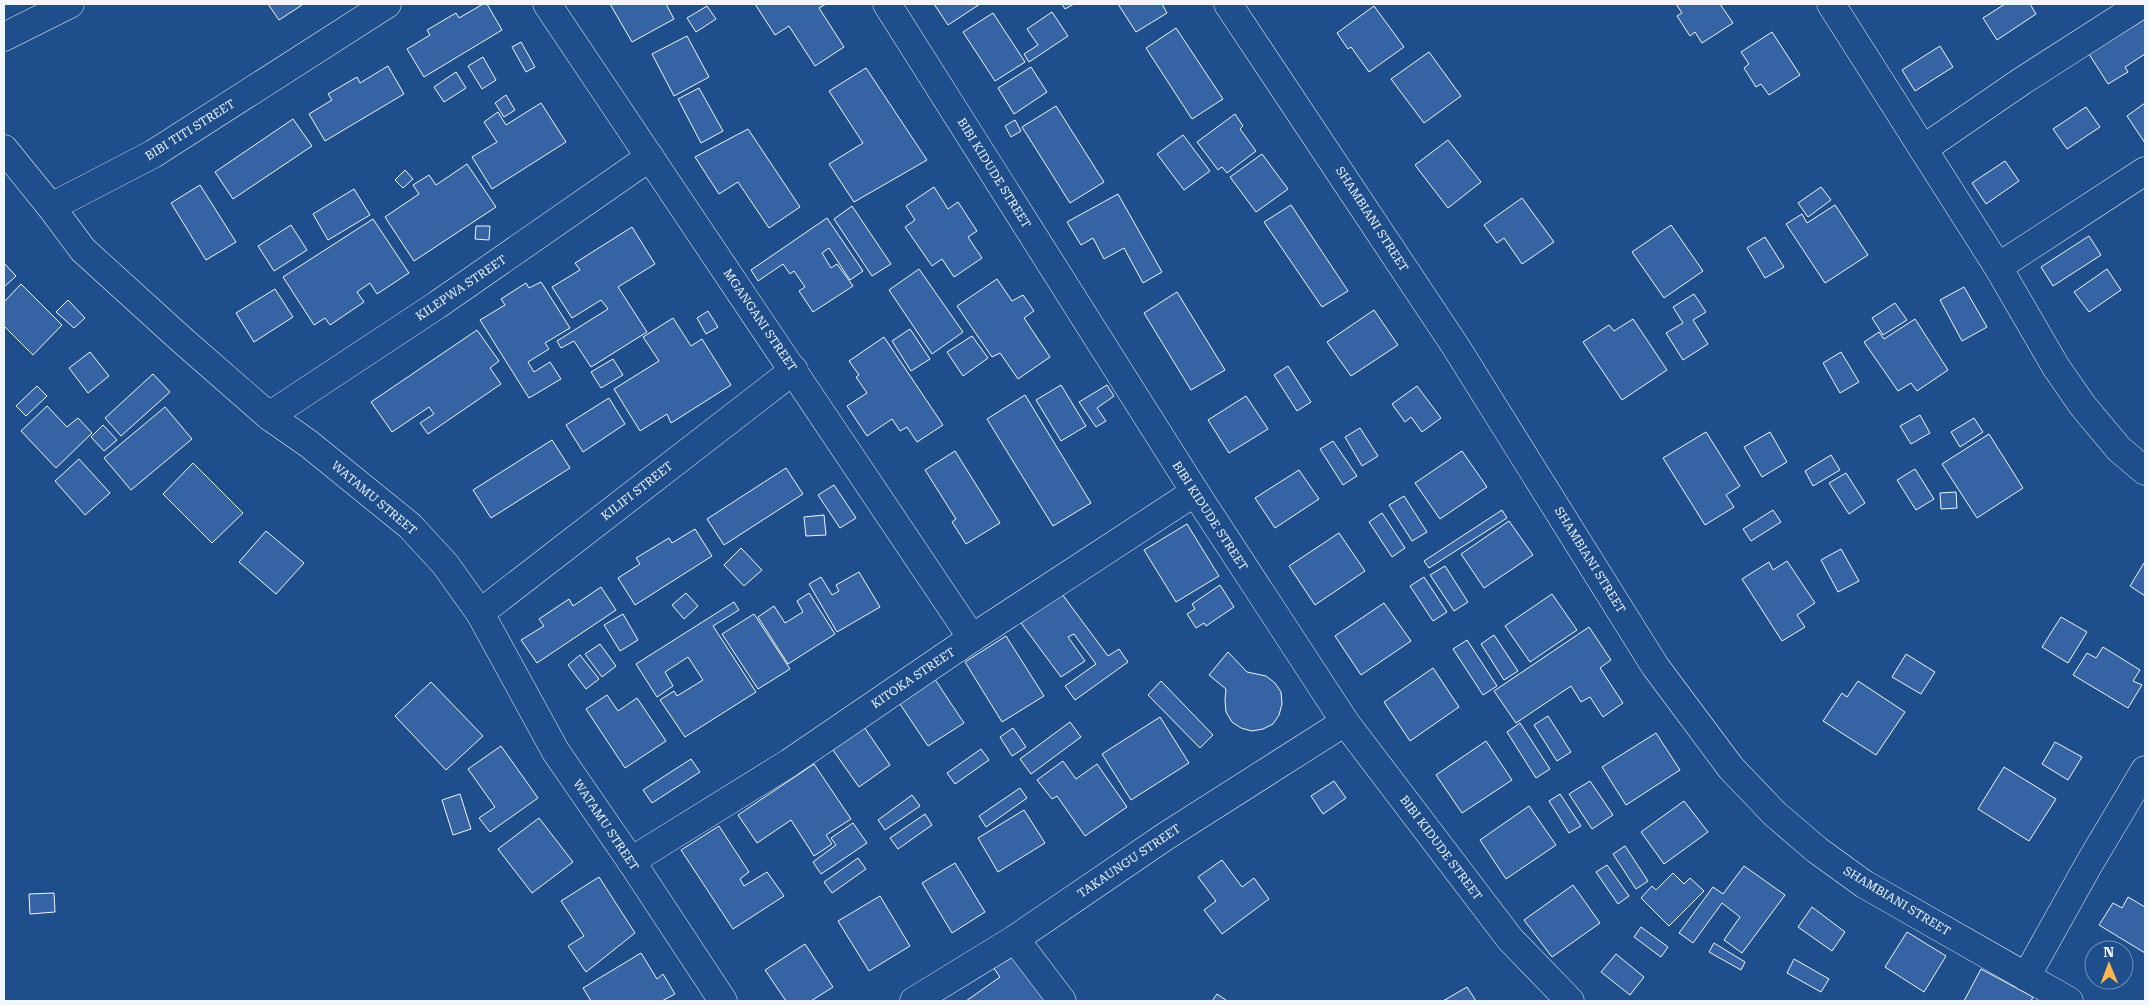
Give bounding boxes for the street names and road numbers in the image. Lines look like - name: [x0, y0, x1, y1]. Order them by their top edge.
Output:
- street label: BIBI TITI STREET: [143, 97, 237, 163]
- street label: BIBI KIDUDE STREET: [954, 115, 1034, 231]
- street label: SHAMBIANI STREET: [1333, 164, 1411, 274]
- street label: KILEPWA STREET: [413, 252, 509, 324]
- street label: MGANGANI STREET: [720, 266, 800, 374]
- street label: WATAMU STREET: [329, 458, 419, 538]
- street label: KILIFI STREET: [598, 459, 676, 523]
- street label: BIBI KIDUDE STREET: [1169, 459, 1251, 573]
- street label: SHAMBIANI STREET: [1552, 504, 1628, 616]
- street label: KITOKA STREET: [868, 645, 958, 711]
- street label: WATAMU STREET: [570, 777, 642, 873]
- street label: BIBI KIDUDE STREET: [1397, 793, 1485, 903]
- street label: TAKAUNGU STREET: [1075, 821, 1183, 901]
- street label: SHAMBIANI STREET: [1841, 864, 1953, 938]

